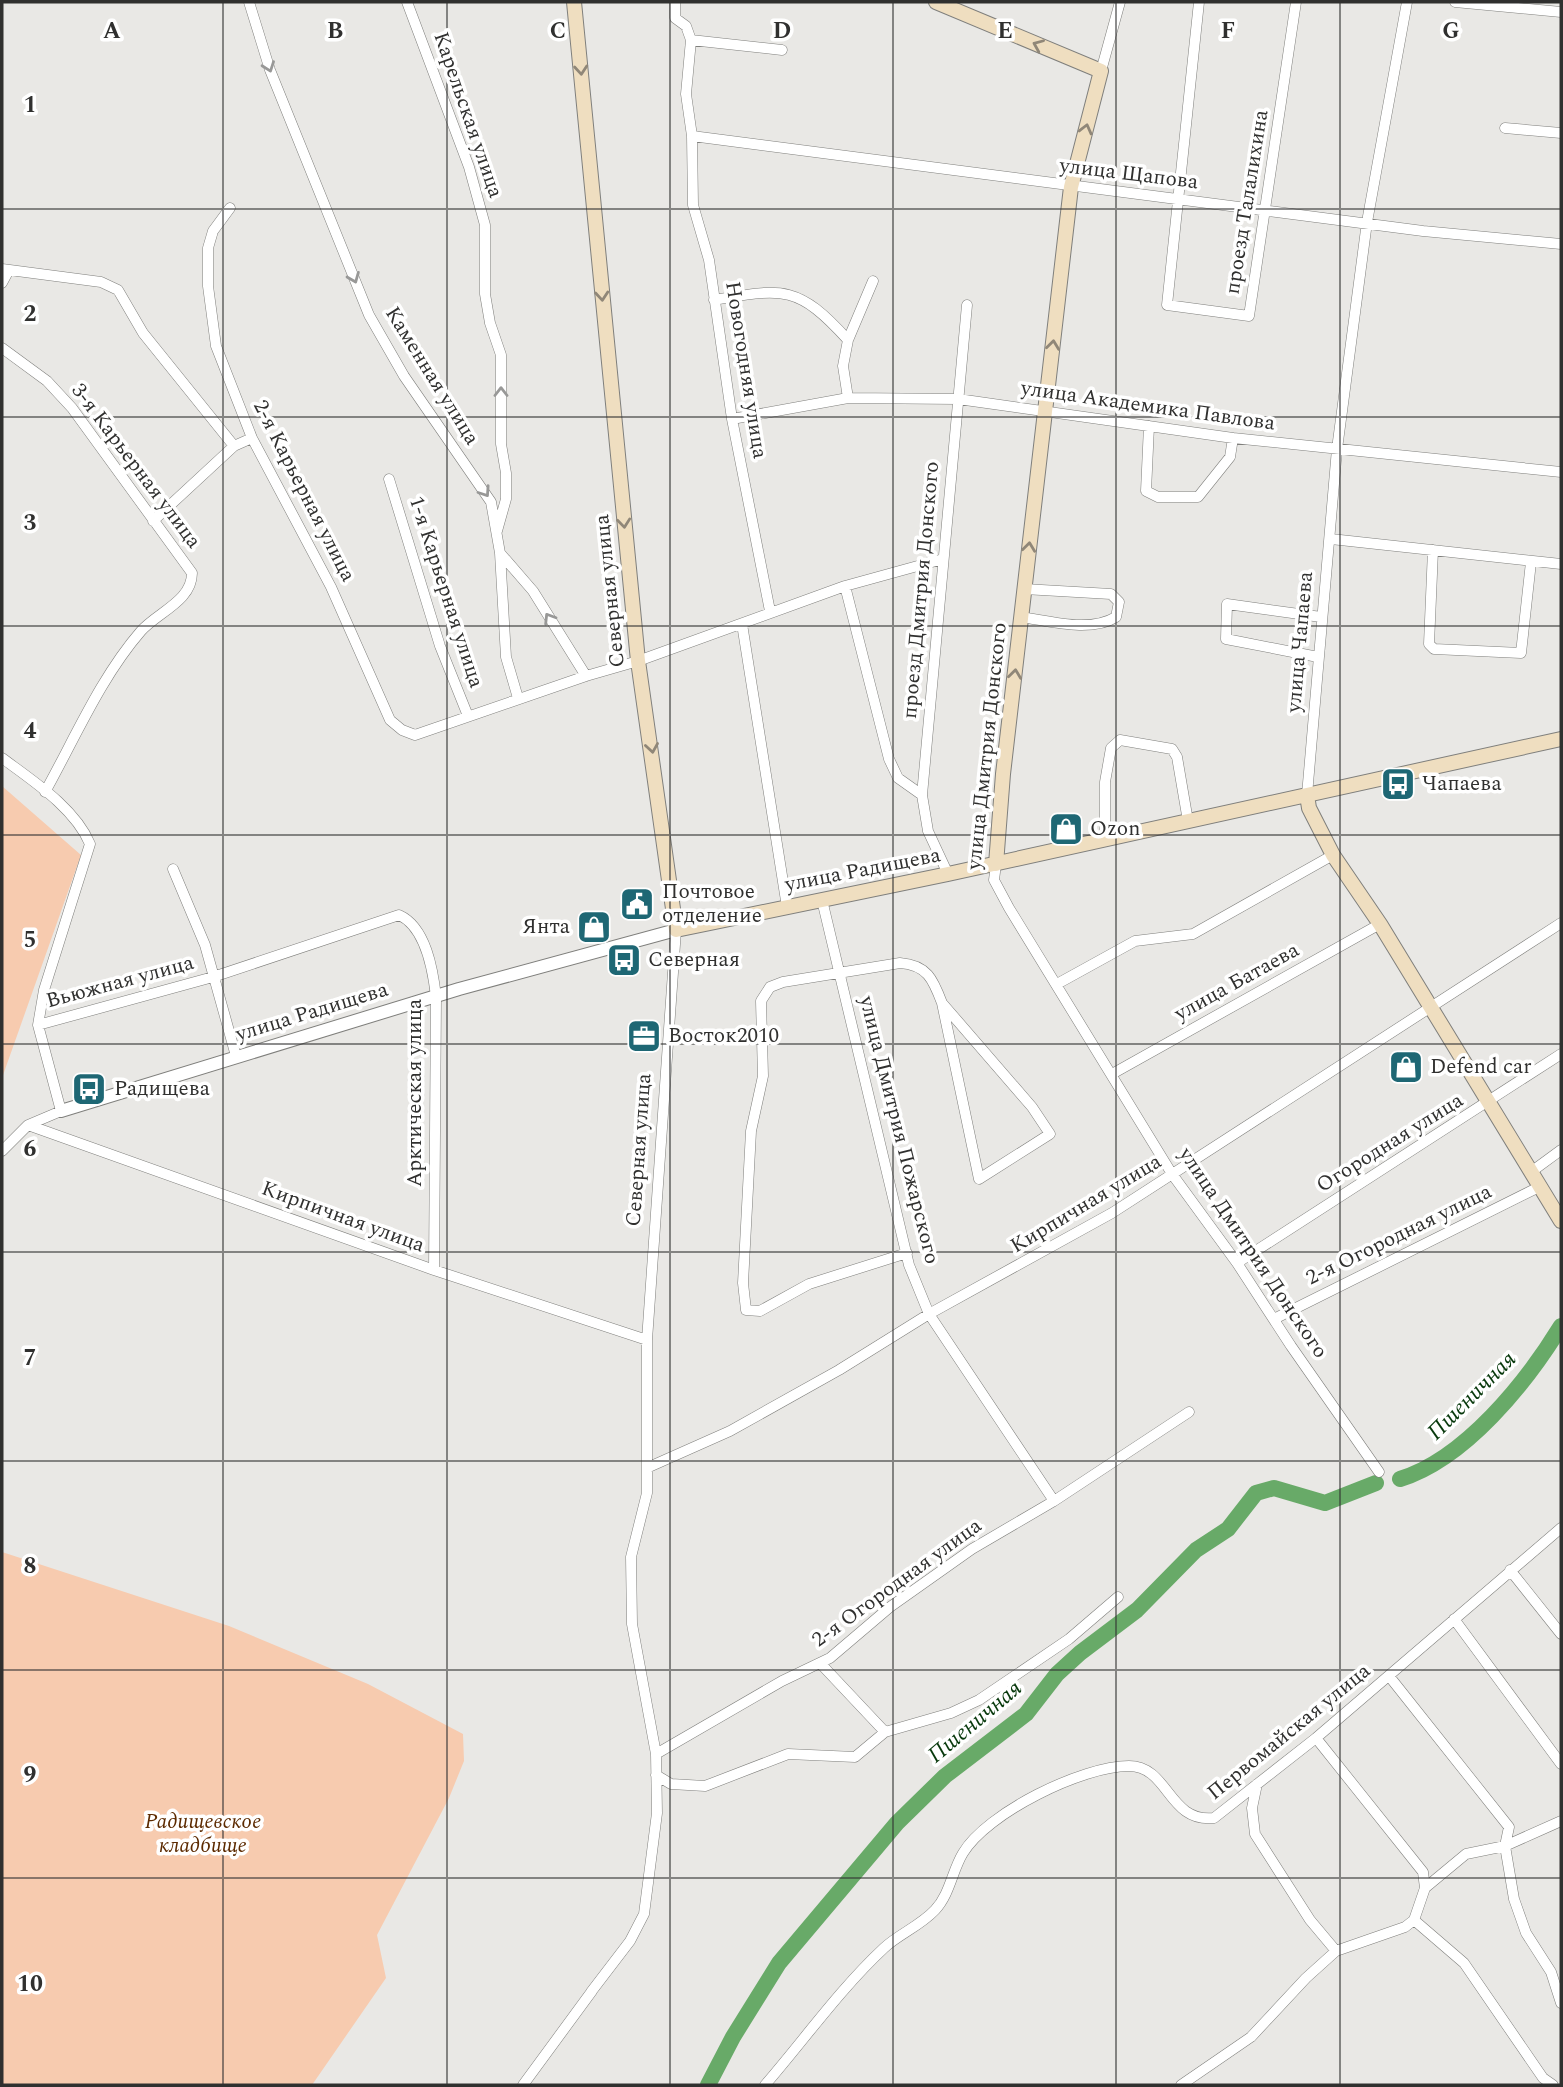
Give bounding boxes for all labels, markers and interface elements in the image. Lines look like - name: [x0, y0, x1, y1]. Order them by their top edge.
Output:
- text: A: [103, 14, 121, 49]
- text: B: [327, 14, 343, 49]
- text: C: [550, 14, 566, 49]
- text: D: [773, 14, 791, 49]
- text: E: [997, 14, 1013, 49]
- text: F: [1221, 14, 1235, 49]
- text: G: [1442, 14, 1460, 49]
- street label: Карельская улица: [425, 28, 512, 203]
- one-way arrow: [1032, 40, 1044, 54]
- one-way arrow: [261, 60, 275, 72]
- one-way arrow: [573, 65, 588, 76]
- text: 1: [24, 88, 36, 123]
- street label: проезд Талалихина: [1217, 107, 1278, 297]
- one-way arrow: [1078, 123, 1092, 135]
- street label: улица Щапова: [1057, 150, 1201, 198]
- one-way arrow: [346, 271, 360, 283]
- street label: Новогодняя улица: [716, 279, 776, 462]
- one-way arrow: [594, 291, 609, 302]
- text: 2: [24, 297, 37, 332]
- street label: Каменная улица: [377, 300, 488, 452]
- one-way arrow: [1045, 339, 1060, 350]
- street label: улица Академика Павлова: [1018, 372, 1278, 440]
- street label: 3-я Карьерная улица: [63, 376, 209, 556]
- one-way arrow: [493, 386, 509, 396]
- street label: 2-я Карьерная улица: [244, 395, 364, 588]
- street label: проезд Дмитрия Донского: [894, 460, 948, 720]
- one-way arrow: [476, 485, 489, 498]
- street label: 1-я Карьерная улица: [400, 492, 492, 693]
- text: 3: [24, 506, 37, 541]
- street label: Северная улица: [586, 512, 634, 669]
- one-way arrow: [617, 517, 632, 528]
- one-way arrow: [1021, 541, 1036, 552]
- street label: улица Чапаева: [1278, 569, 1322, 715]
- one-way arrow: [545, 613, 558, 626]
- street label: улица Дмитрия Донского: [958, 621, 1016, 872]
- one-way arrow: [1007, 668, 1022, 680]
- text: 4: [24, 714, 37, 749]
- one-way arrow: [644, 743, 659, 754]
- bus stop icon: Чапаева: [1379, 765, 1417, 803]
- place label: Чапаева: [1422, 768, 1502, 800]
- shop icon: Ozon: [1047, 810, 1085, 848]
- place label: Ozon: [1090, 813, 1140, 845]
- street label: улица Радищева: [781, 839, 944, 901]
- place label: Почтовое отделение: [662, 876, 762, 932]
- public building icon: Почтовое отделение: [618, 885, 656, 923]
- shop icon: Янта: [575, 908, 613, 946]
- place label: Янта: [522, 911, 571, 943]
- text: 5: [24, 923, 36, 958]
- street label: улица Батаева: [1168, 934, 1306, 1030]
- bus stop icon: Северная: [605, 941, 643, 979]
- place label: Северная: [648, 944, 740, 976]
- street label: Вьюжная улица: [42, 947, 198, 1017]
- street label: улица Радищева: [231, 973, 393, 1051]
- street label: улица Дмитрия Пожарского: [850, 992, 948, 1267]
- street label: Арктическая улица: [399, 998, 431, 1187]
- office icon: Восток2010: [625, 1017, 663, 1055]
- place label: Восток2010: [668, 1020, 779, 1052]
- shop icon: Defend car: [1387, 1048, 1425, 1086]
- place label: Defend car: [1430, 1051, 1532, 1083]
- bus stop icon: Радищева: [70, 1070, 108, 1108]
- street label: Северная улица: [618, 1071, 660, 1228]
- place label: Радищева: [114, 1073, 211, 1105]
- street label: Огородная улица: [1310, 1084, 1470, 1201]
- text: 6: [24, 1132, 37, 1167]
- street label: улица Дмитрия Донского: [1170, 1140, 1336, 1365]
- street label: Кирпичная улица: [1004, 1146, 1168, 1262]
- street label: Кирпичная улица: [257, 1173, 430, 1262]
- street label: 2-я Огородная улица: [1301, 1176, 1498, 1294]
- text: 7: [24, 1341, 36, 1376]
- water label: Пшеничная: [1419, 1343, 1525, 1449]
- street label: 2-я Огородная улица: [805, 1510, 989, 1656]
- text: 8: [24, 1549, 36, 1584]
- street label: Первомайская улица: [1200, 1655, 1378, 1808]
- water label: Пшеничная: [920, 1672, 1030, 1772]
- text: 9: [24, 1758, 37, 1793]
- park label: Радищевское кладбище: [145, 1806, 261, 1862]
- text: 10: [17, 1967, 43, 2002]

